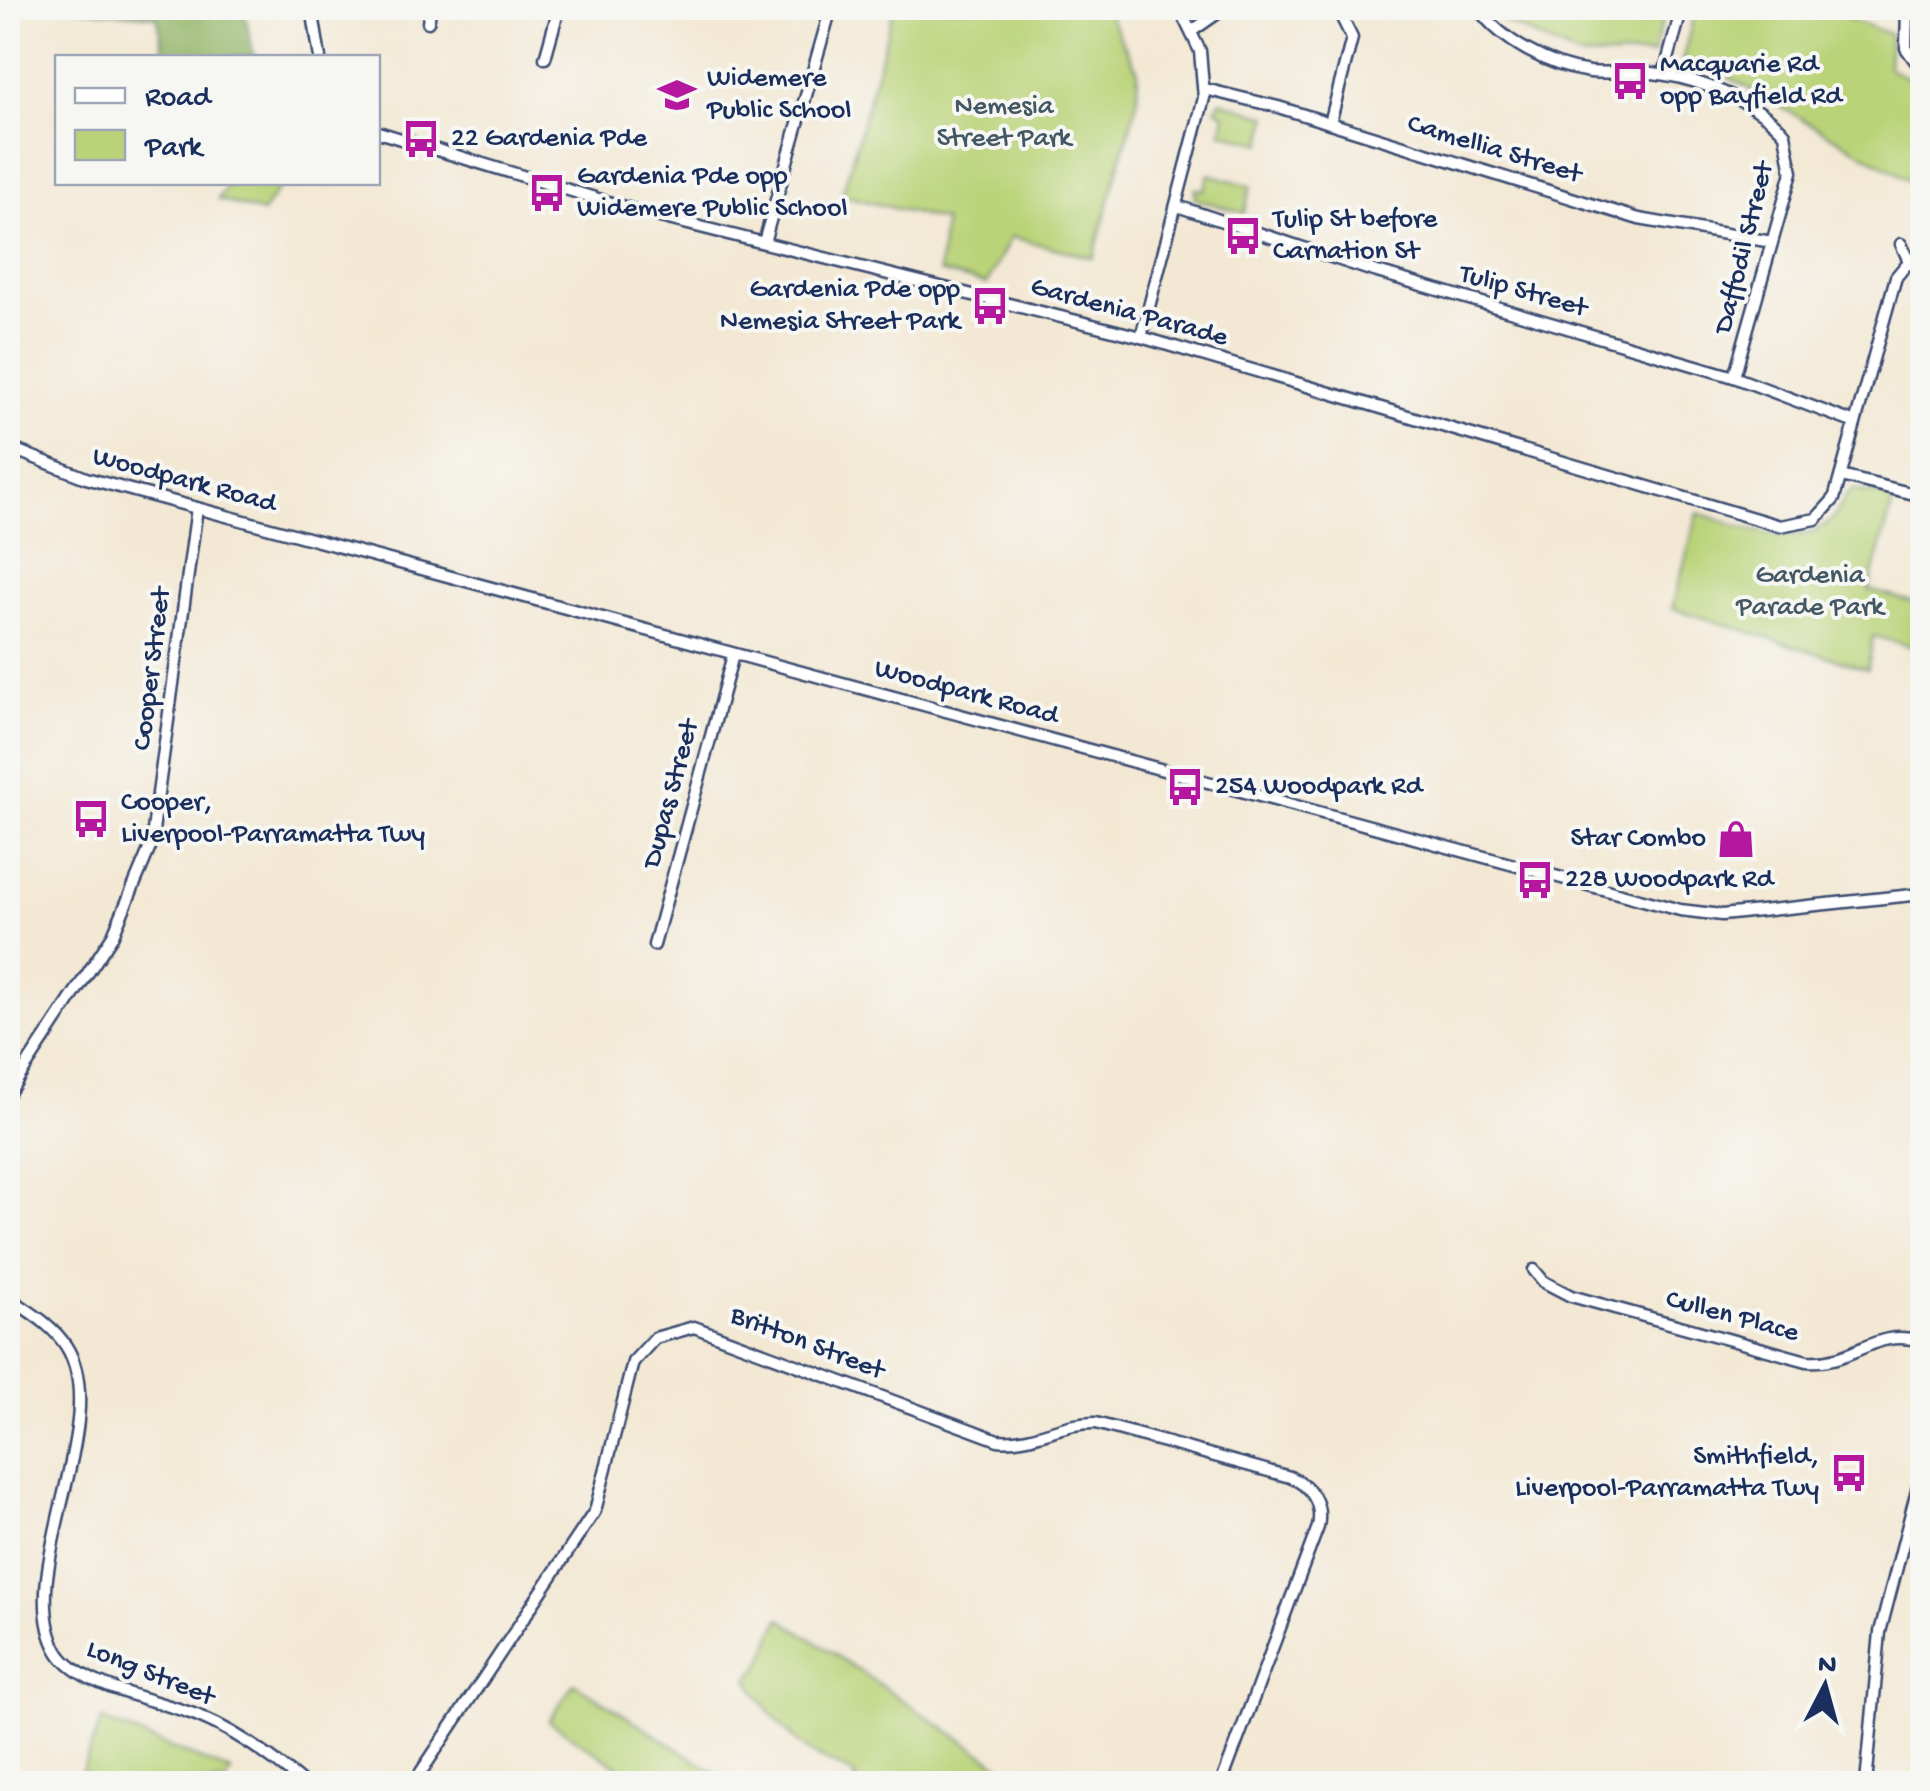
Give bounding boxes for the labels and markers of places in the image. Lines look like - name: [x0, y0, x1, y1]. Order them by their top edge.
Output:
- place label: Macquarie Rd opp Bayfield Rd: [1660, 49, 1844, 114]
- bus stop icon: Macquarie Rd opp Bayfield Rd: [1609, 60, 1651, 102]
- place label: Widemere Public School: [706, 63, 852, 128]
- school or university icon: Widemere Public School: [656, 74, 698, 116]
- bus stop icon: 22 Gardenia Pde: [400, 118, 442, 160]
- place label: 22 Gardenia Pde: [451, 123, 647, 156]
- place label: Gardenia Pde opp Widemere Public School: [577, 161, 848, 226]
- bus stop icon: Gardenia Pde opp Widemere Public School: [526, 172, 568, 214]
- place label: Tulip St before Carnation St: [1271, 204, 1438, 269]
- bus stop icon: Tulip St before Carnation St: [1222, 215, 1264, 257]
- place label: Gardenia Pde opp Nemesia Street Park: [720, 274, 963, 339]
- bus stop icon: Gardenia Pde opp Nemesia Street Park: [969, 285, 1011, 327]
- bus stop icon: 254 Woodpark Rd: [1164, 766, 1206, 808]
- place label: 254 Woodpark Rd: [1215, 771, 1425, 804]
- place label: Cooper, Liverpool-Parramatta Twy: [121, 787, 425, 852]
- bus stop icon: Cooper, Liverpool-Parramatta Twy: [70, 798, 112, 840]
- shop icon: Star Combo: [1715, 818, 1757, 860]
- place label: Star Combo: [1571, 823, 1706, 856]
- bus stop icon: 228 Woodpark Rd: [1514, 859, 1556, 901]
- place label: 228 Woodpark Rd: [1565, 864, 1776, 897]
- place label: Smithfield, Liverpool-Parramatta Twy: [1515, 1441, 1819, 1506]
- bus stop icon: Smithfield, Liverpool-Parramatta Twy: [1828, 1452, 1870, 1494]

